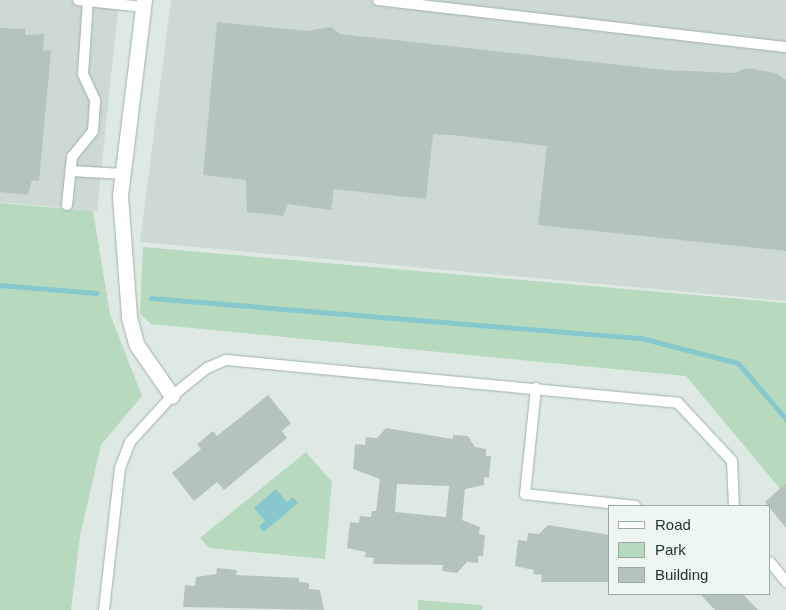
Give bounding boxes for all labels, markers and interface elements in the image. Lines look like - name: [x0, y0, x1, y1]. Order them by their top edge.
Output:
- legend: [608, 505, 771, 595]
- text: Road: [655, 516, 691, 533]
- text: Park: [655, 541, 686, 558]
- text: Building: [655, 566, 708, 583]

